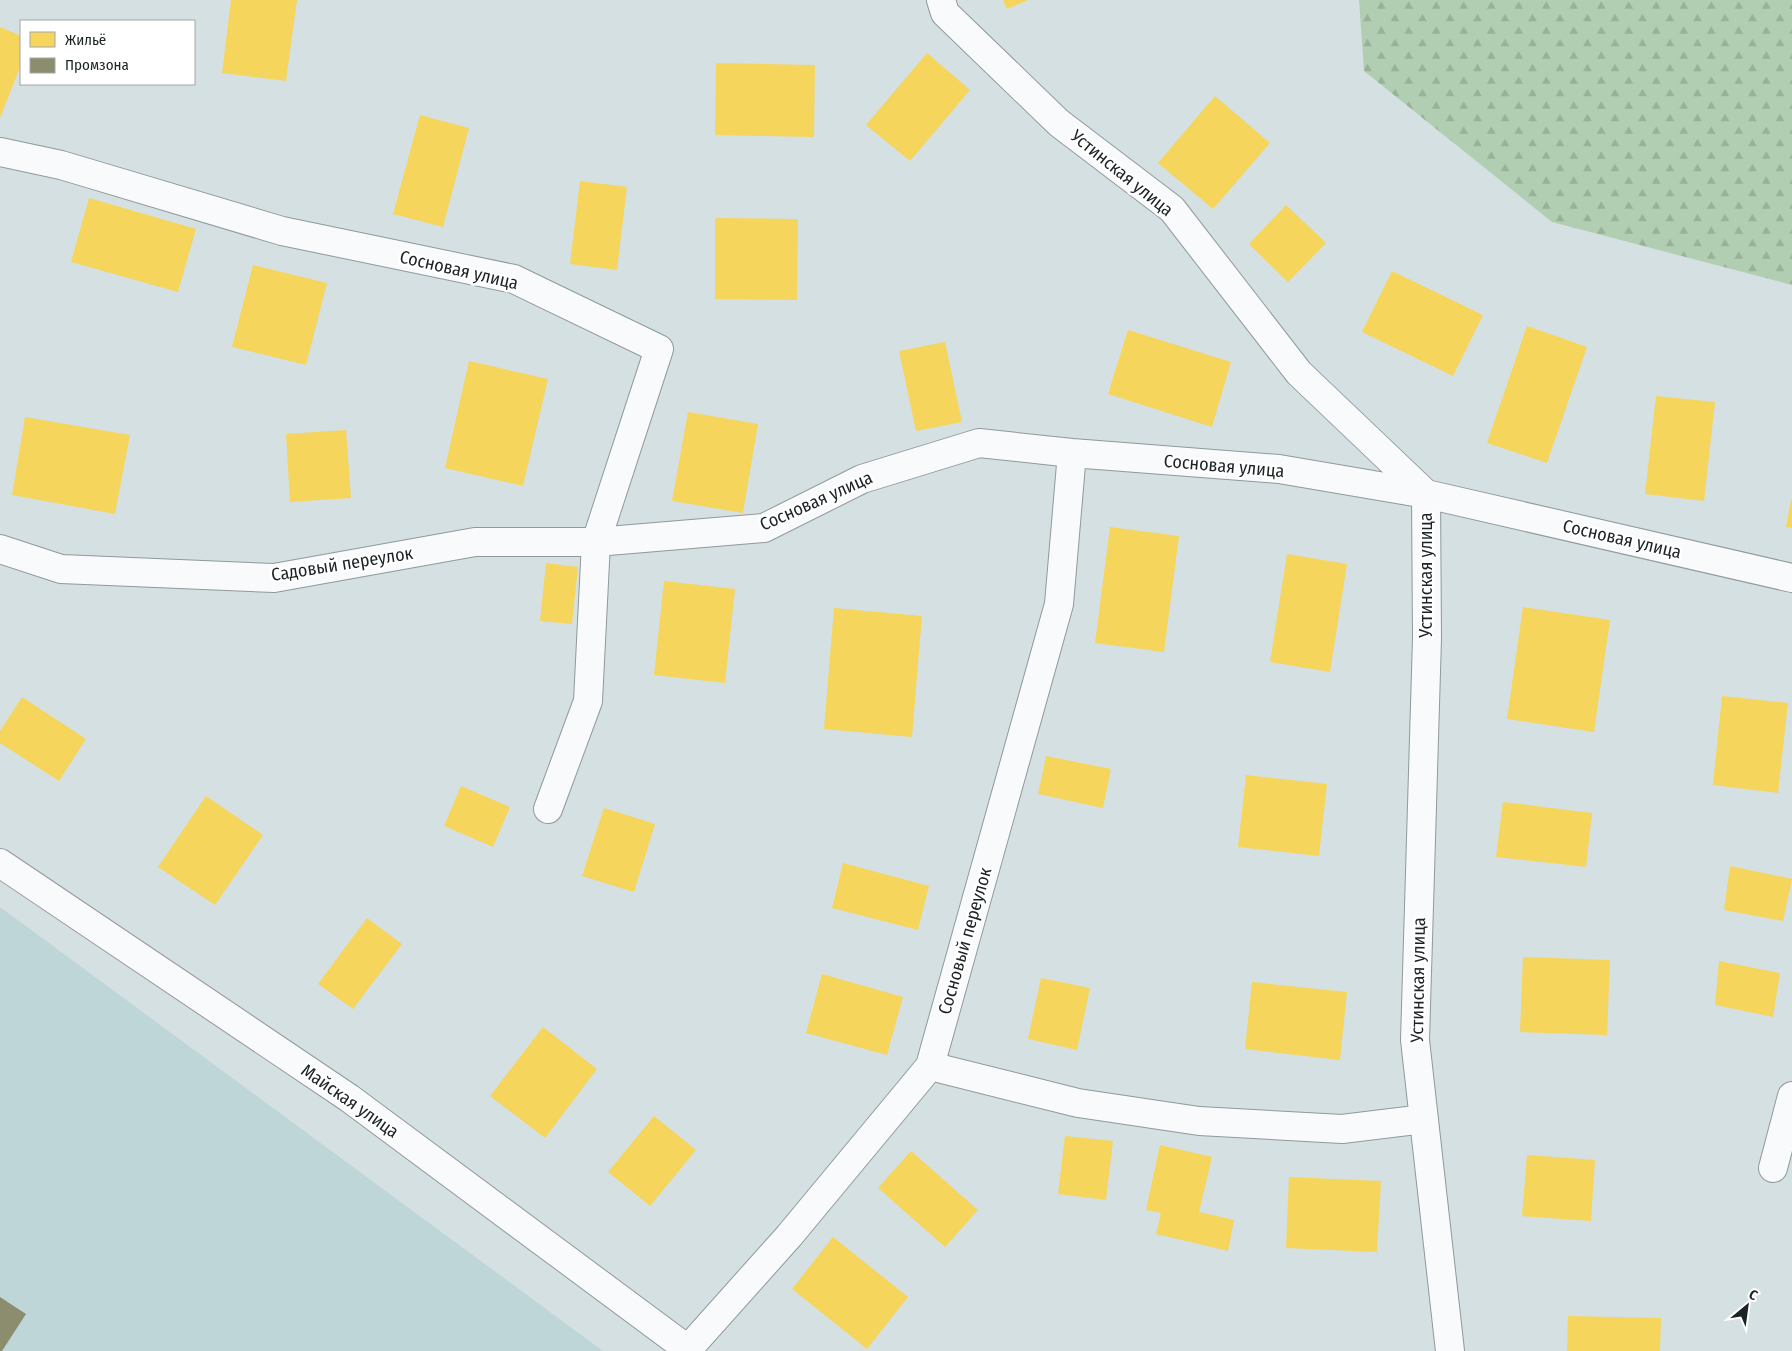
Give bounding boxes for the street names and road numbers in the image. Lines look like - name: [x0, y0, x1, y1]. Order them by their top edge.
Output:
- street label: Устинская улица: [1066, 124, 1178, 221]
- street label: Сосновая улица: [398, 246, 521, 294]
- street label: Сосновая улица: [1163, 450, 1285, 482]
- street label: Сосновая улица: [756, 466, 876, 536]
- street label: Устинская улица: [1415, 512, 1437, 639]
- street label: Сосновая улица: [1561, 515, 1684, 563]
- street label: Садовый переулок: [270, 542, 415, 586]
- street label: Сосновый переулок: [934, 864, 997, 1017]
- street label: Устинская улица: [1406, 917, 1430, 1044]
- street label: Майская улица: [297, 1059, 403, 1143]

